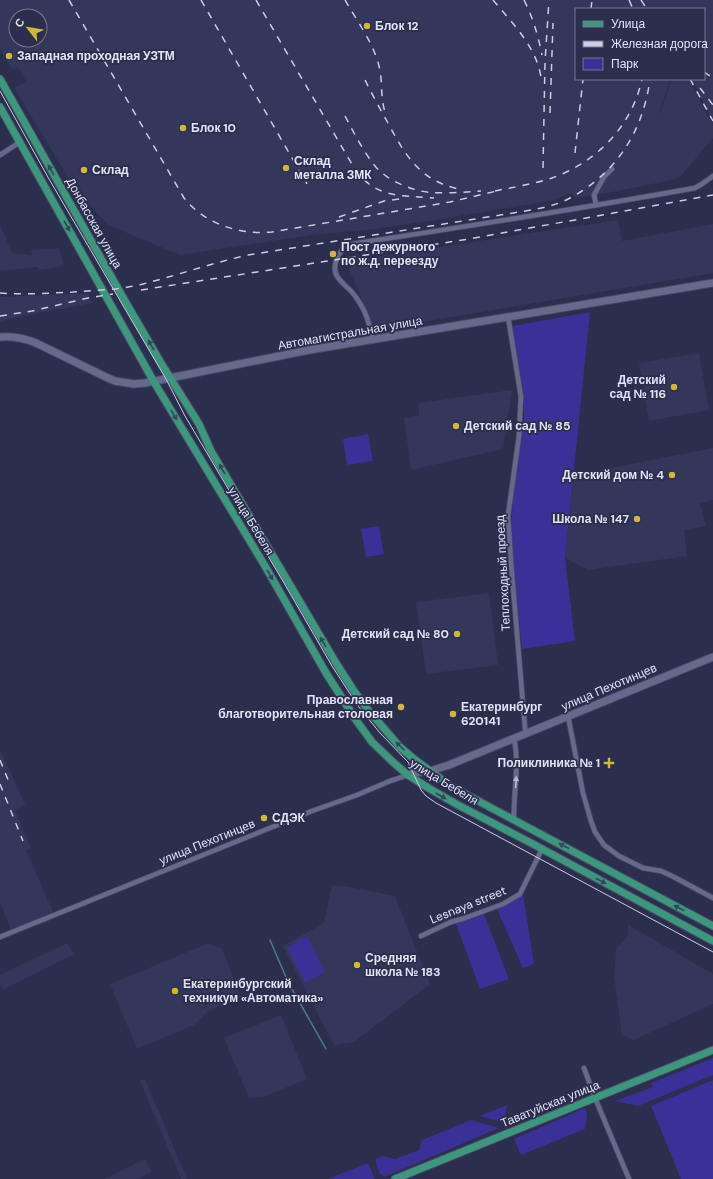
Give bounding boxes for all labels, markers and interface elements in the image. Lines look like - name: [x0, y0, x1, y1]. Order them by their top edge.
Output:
- north arrow: [8, 8, 48, 48]
- legend: [575, 8, 705, 80]
- text: С: [11, 16, 28, 30]
- text: Улица: [611, 16, 645, 32]
- place label: Блок 12: [375, 18, 419, 34]
- marker: Блок 12: [362, 21, 372, 31]
- text: Железная дорога: [611, 36, 708, 52]
- place label: Западная проходная УЗТМ: [17, 48, 175, 64]
- marker: Западная проходная УЗТМ: [4, 51, 14, 61]
- text: Парк: [611, 56, 639, 72]
- place label: Блок 10: [191, 120, 236, 136]
- marker: Блок 10: [178, 123, 188, 133]
- place label: Склад металла ЗМК: [294, 153, 372, 183]
- place label: Склад: [92, 162, 129, 178]
- marker: Склад металла ЗМК: [281, 163, 291, 173]
- one-way arrow: [48, 164, 55, 176]
- marker: Склад: [79, 165, 89, 175]
- street label: Донбасская улица: [62, 175, 126, 272]
- one-way arrow: [63, 220, 70, 232]
- place label: Пост дежурного по ж.д. переезду: [341, 239, 439, 269]
- marker: Пост дежурного по ж.д. переезду: [328, 249, 338, 259]
- street label: Автомагистральная улица: [277, 312, 424, 354]
- one-way arrow: [147, 339, 154, 350]
- place label: Детский сад № 116: [610, 372, 666, 402]
- marker: Детский сад № 116: [669, 382, 679, 392]
- one-way arrow: [171, 409, 178, 421]
- place label: Детский сад № 85: [464, 418, 570, 434]
- marker: Детский сад № 85: [451, 421, 461, 431]
- one-way arrow: [219, 463, 226, 475]
- place label: Детский дом № 4: [562, 467, 664, 483]
- marker: Детский дом № 4: [667, 470, 677, 480]
- street label: улица Бебеля: [224, 484, 278, 558]
- place label: Школа № 147: [552, 511, 630, 527]
- street label: Теплоходный проезд: [492, 514, 514, 632]
- marker: Школа № 147: [632, 514, 642, 524]
- one-way arrow: [267, 569, 273, 581]
- place label: Детский сад № 80: [342, 626, 449, 642]
- marker: Детский сад № 80: [452, 629, 462, 639]
- one-way arrow: [320, 636, 327, 648]
- street label: улица Пехотинцев: [559, 660, 659, 714]
- place label: Православная благотворительная столовая: [218, 692, 393, 722]
- place label: Екатеринбург 620141: [461, 699, 542, 729]
- marker: Православная благотворительная столовая: [396, 702, 406, 712]
- marker: Екатеринбург 620141: [448, 709, 458, 719]
- one-way arrow: [395, 741, 405, 751]
- street label: улица Бебеля: [407, 755, 481, 809]
- place label: Поликлиника № 1: [498, 755, 600, 771]
- marker: Поликлиника № 1: [603, 757, 615, 769]
- one-way arrow: [512, 776, 519, 788]
- one-way arrow: [436, 792, 447, 799]
- place label: СДЭК: [272, 810, 306, 826]
- marker: СДЭК: [259, 813, 269, 823]
- street label: улица Пехотинцев: [157, 815, 257, 869]
- one-way arrow: [558, 843, 570, 850]
- one-way arrow: [595, 878, 607, 884]
- street label: Lesnaya street: [427, 882, 509, 928]
- one-way arrow: [673, 904, 684, 911]
- place label: Средняя школа № 183: [365, 950, 440, 980]
- marker: Средняя школа № 183: [352, 960, 362, 970]
- place label: Екатеринбургский техникум «Автоматика»: [183, 976, 323, 1006]
- marker: Екатеринбургский техникум «Автоматика»: [170, 986, 180, 996]
- street label: Таватуйская улица: [498, 1077, 602, 1131]

